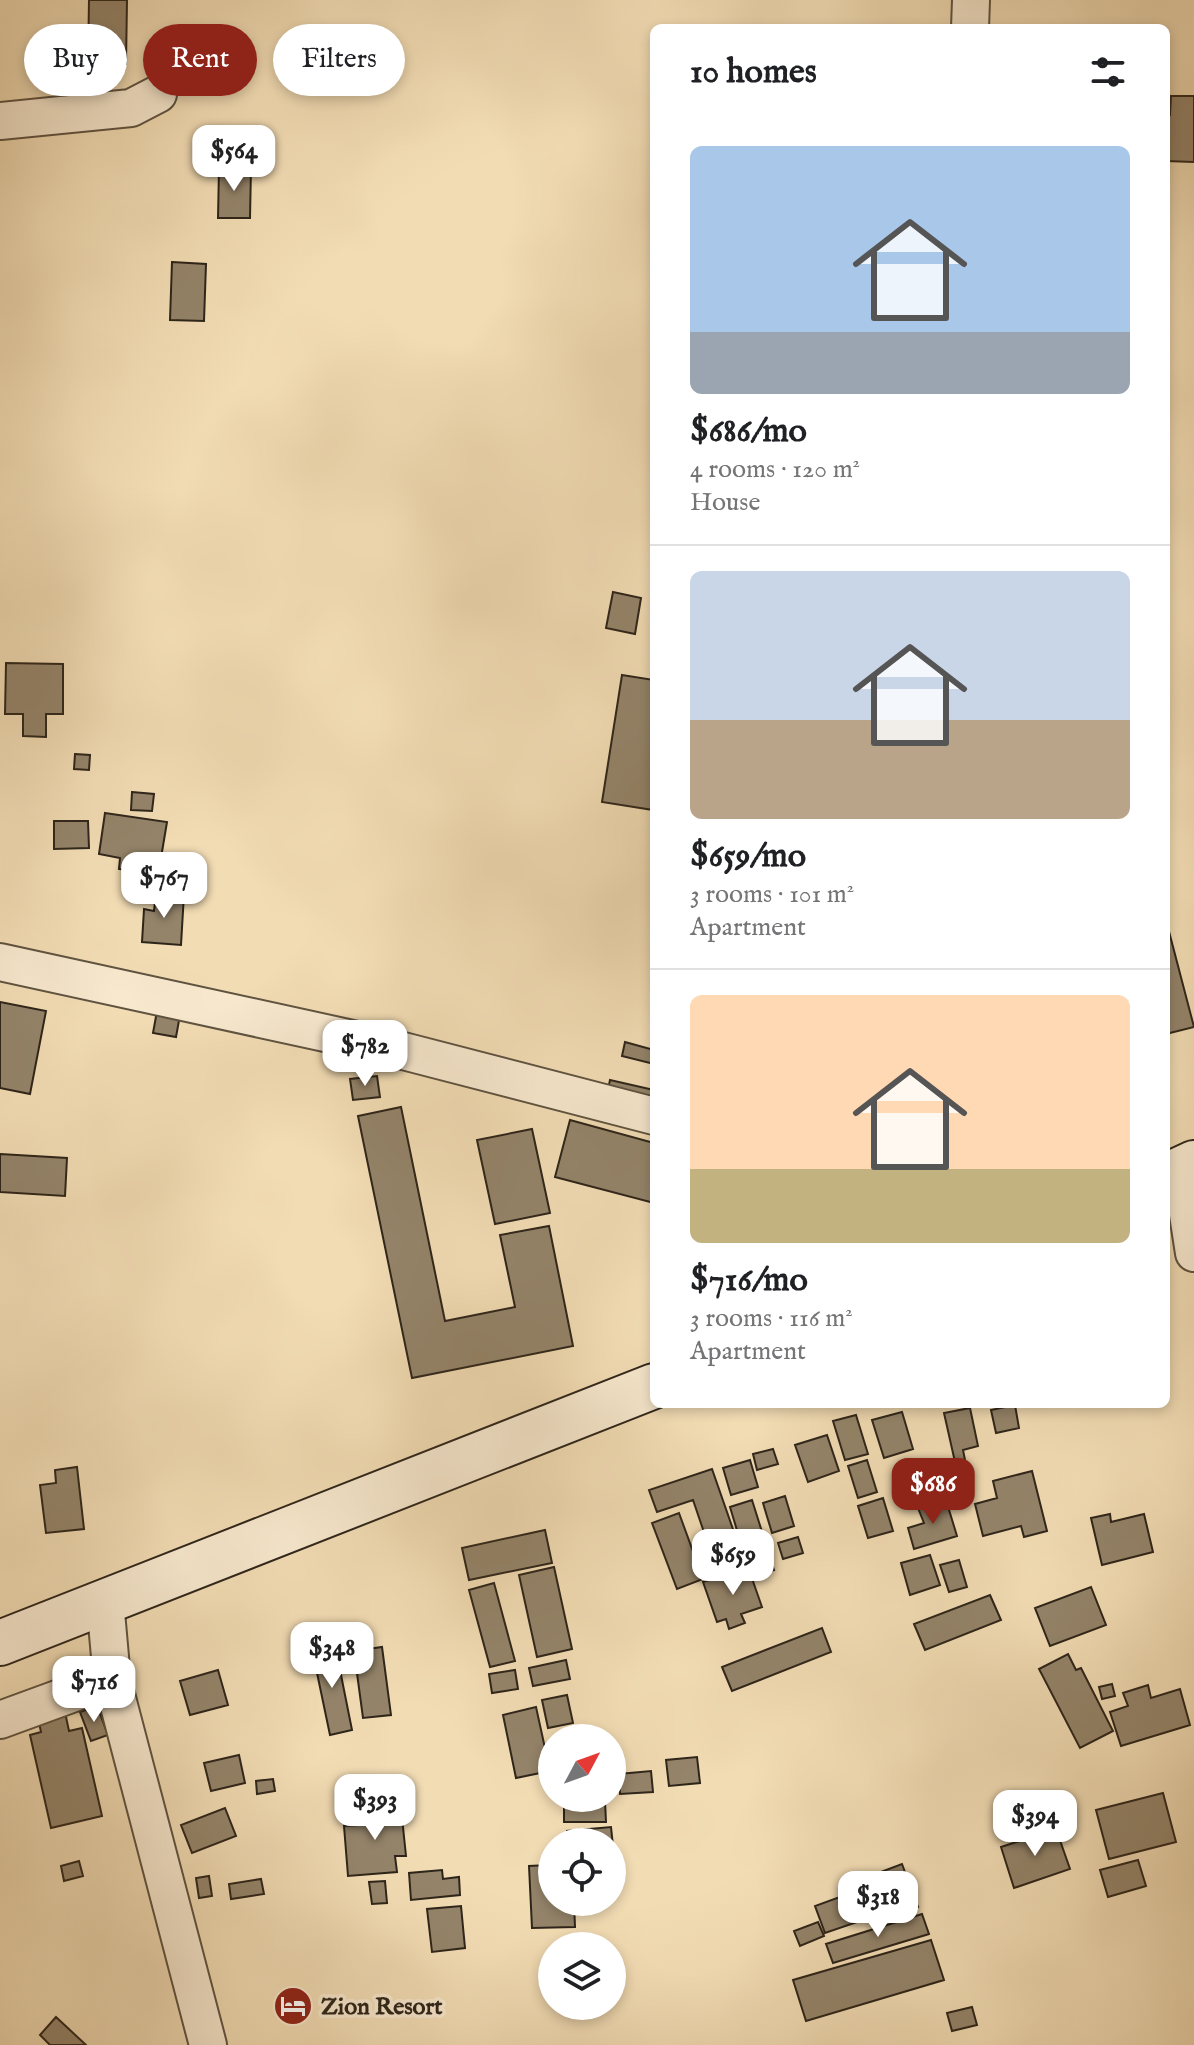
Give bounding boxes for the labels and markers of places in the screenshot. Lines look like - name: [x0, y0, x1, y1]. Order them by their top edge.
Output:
- pin: $564: [187, 125, 281, 193]
- pin: $767: [117, 852, 211, 920]
- pin: $782: [318, 1020, 412, 1088]
- pin: $686: [886, 1458, 980, 1526]
- pin: $659: [686, 1529, 780, 1597]
- pin: $348: [285, 1622, 379, 1690]
- pin: $716: [47, 1656, 141, 1724]
- pin: $393: [328, 1774, 422, 1842]
- pin: $394: [988, 1790, 1082, 1858]
- pin: $318: [831, 1871, 925, 1939]
- hotel icon: Zion Resort: [272, 1985, 314, 2027]
- place label: Zion Resort: [321, 1992, 443, 2023]

